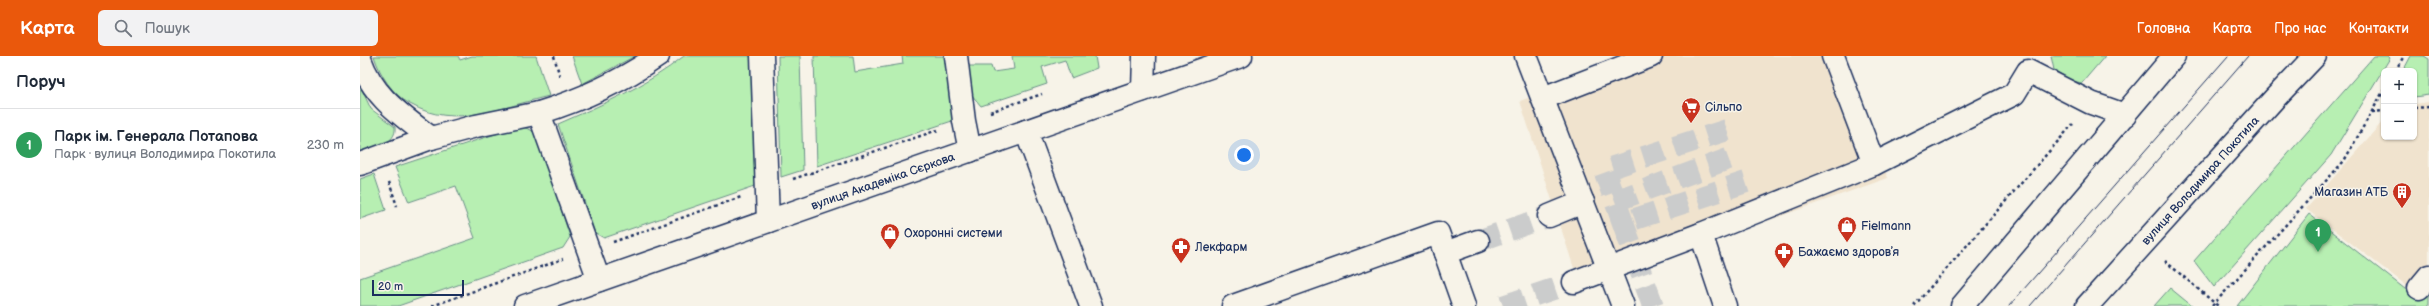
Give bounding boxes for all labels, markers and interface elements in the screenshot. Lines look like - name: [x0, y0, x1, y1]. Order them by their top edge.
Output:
- search box: [98, 10, 378, 46]
- text: Карта: [20, 17, 74, 40]
- icon: search: [112, 17, 134, 39]
- text: Пошук: [144, 19, 190, 38]
- text: Головна: [2137, 20, 2190, 37]
- text: Карта: [2212, 20, 2252, 37]
- text: Про нас: [2274, 20, 2326, 37]
- text: Контакти: [2348, 20, 2409, 37]
- map controls: [2381, 68, 2417, 140]
- button: +: [2381, 68, 2417, 104]
- text: Поруч: [16, 72, 66, 92]
- supermarket icon: Сільпо: [1680, 96, 1702, 124]
- place label: Сільпо: [1705, 100, 1742, 115]
- button: −: [2381, 104, 2417, 140]
- street label: вулиця Володимира Покотила: [2139, 113, 2263, 248]
- text: Парк ім. Генерала Потапова: [54, 127, 258, 146]
- text: 1: [26, 137, 32, 153]
- text: 230 m: [307, 137, 344, 153]
- your location: [1234, 145, 1254, 165]
- text: Парк · вулиця Володимира Покотила: [54, 146, 276, 162]
- street label: вулиця Академіка Сєркова: [809, 150, 957, 214]
- building icon: Магазин АТБ: [2391, 181, 2413, 209]
- place label: Магазин АТБ: [2314, 185, 2389, 200]
- shop icon: Fielmann: [1836, 215, 1858, 243]
- place label: Fielmann: [1861, 219, 1911, 234]
- pin: 1: [2305, 219, 2331, 252]
- shop icon: Охоронні системи: [879, 222, 901, 250]
- place label: Охоронні системи: [904, 226, 1002, 241]
- pharmacy icon: Лекфарм: [1170, 236, 1192, 264]
- place label: Лекфарм: [1194, 240, 1247, 255]
- pharmacy icon: Бажаємо здоровʼя: [1773, 241, 1795, 269]
- place label: Бажаємо здоровʼя: [1798, 245, 1900, 260]
- scale bar: [372, 278, 464, 297]
- text: 20 m: [378, 280, 403, 293]

